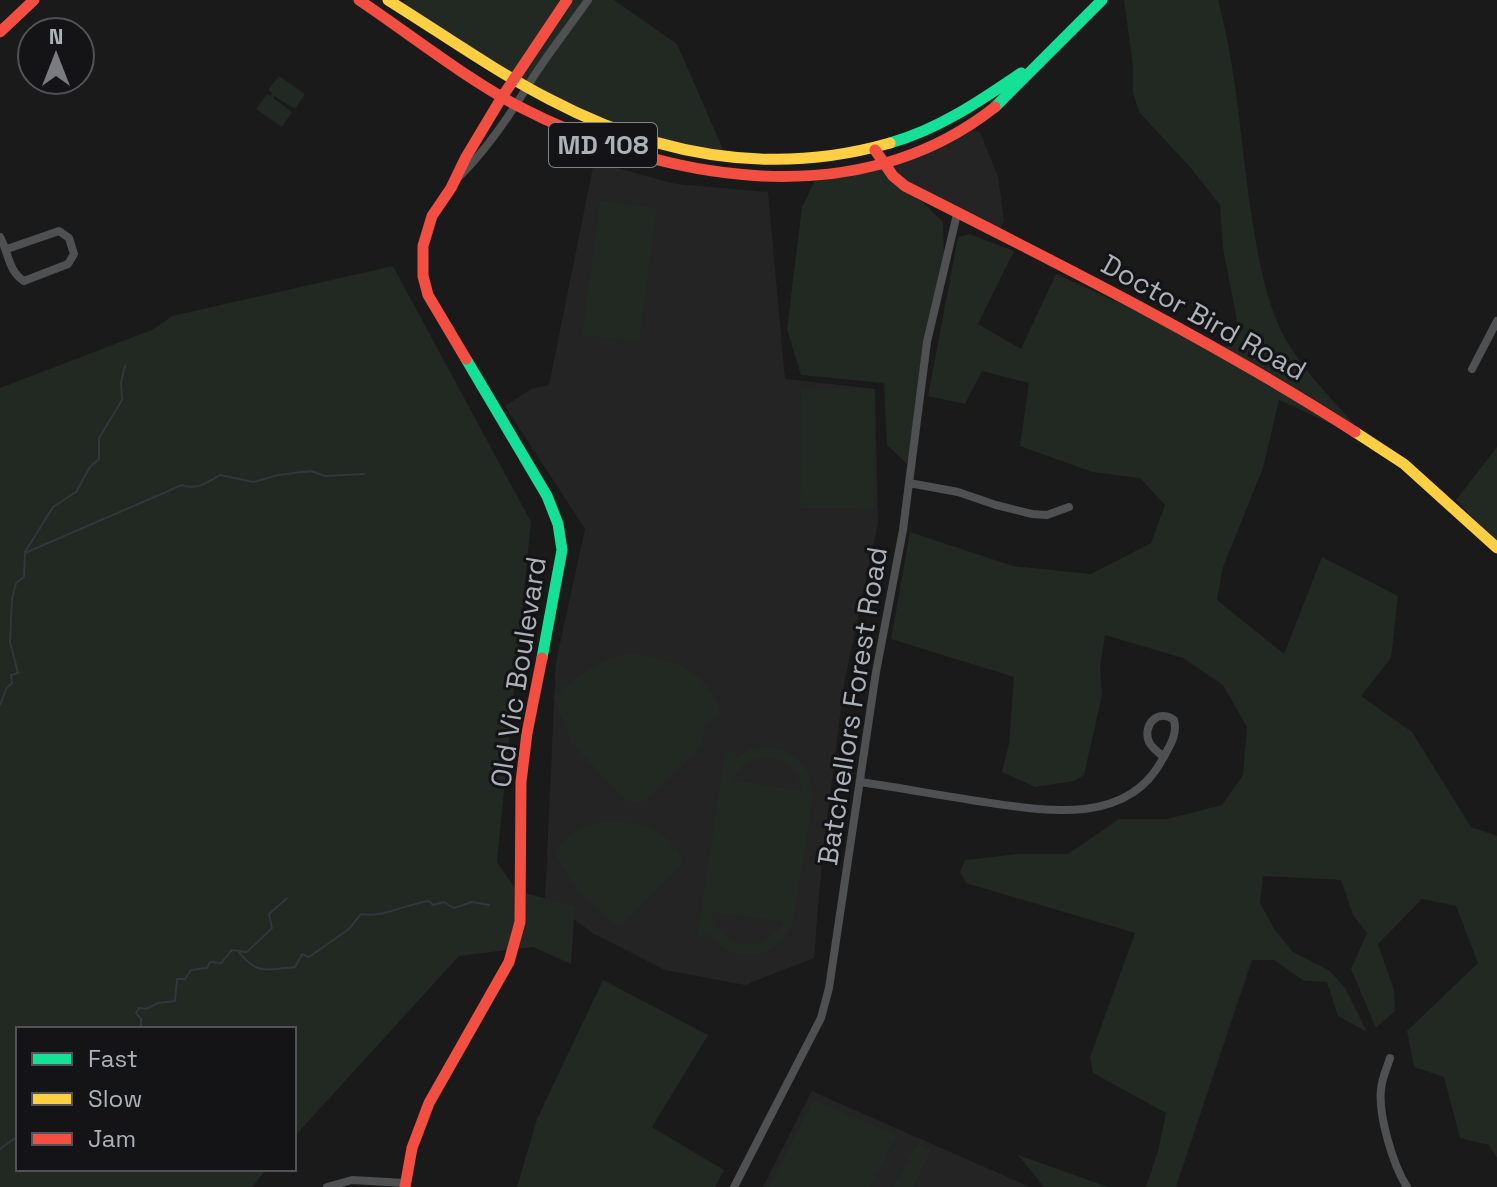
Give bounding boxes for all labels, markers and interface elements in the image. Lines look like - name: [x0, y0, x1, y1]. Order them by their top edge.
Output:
- north arrow: [16, 16, 96, 96]
- text: N: [49, 22, 63, 50]
- road number: MD 108: [549, 123, 657, 167]
- street label: Doctor Bird Road: [1095, 246, 1313, 388]
- street label: Batchellors Forest Road: [809, 544, 895, 868]
- street label: Old Vic Boulevard: [482, 554, 554, 790]
- legend: [16, 1027, 296, 1171]
- text: Fast: [88, 1043, 138, 1074]
- text: Slow: [88, 1083, 142, 1114]
- text: Jam: [88, 1123, 136, 1154]

